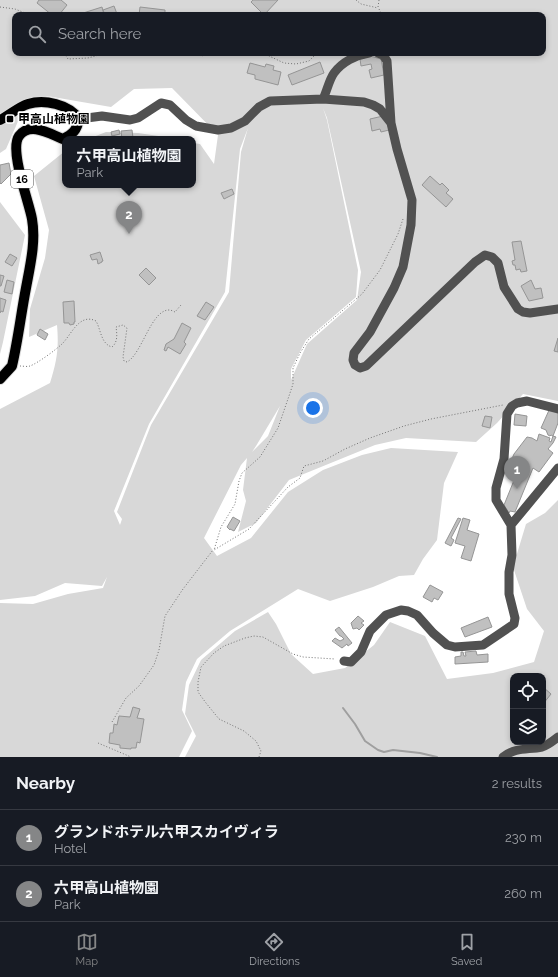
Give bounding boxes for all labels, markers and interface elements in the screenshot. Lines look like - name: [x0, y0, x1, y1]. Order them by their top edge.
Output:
- search box: [12, 12, 546, 56]
- icon: search: [26, 23, 48, 45]
- text: Search here: [58, 25, 141, 43]
- place label: 甲高山植物園: [18, 112, 90, 126]
- marker: 甲高山植物園: [5, 114, 15, 124]
- popup: [62, 136, 196, 188]
- text: 六甲高山植物園: [76, 147, 182, 165]
- text: Park: [76, 165, 103, 180]
- road number: 16: [11, 170, 33, 188]
- pin: 2: [116, 201, 142, 234]
- your location: [303, 398, 323, 418]
- pin: 1: [504, 456, 530, 489]
- map controls: [510, 673, 546, 745]
- button: locate: [510, 673, 546, 709]
- button: layers: [510, 709, 546, 745]
- text: Nearby: [16, 773, 75, 793]
- text: 2 results: [492, 776, 542, 791]
- text: グランドホテル六甲スカイヴィラ: [54, 823, 279, 841]
- text: 1: [26, 830, 32, 845]
- text: 230 m: [505, 830, 542, 845]
- text: Hotel: [54, 841, 87, 856]
- text: 六甲高山植物園: [54, 879, 159, 897]
- text: 2: [25, 886, 33, 901]
- text: 260 m: [504, 886, 542, 901]
- text: Park: [54, 897, 81, 912]
- tab: Map: [76, 931, 98, 968]
- tab: Directions: [249, 931, 300, 968]
- tab: Saved: [451, 931, 482, 968]

